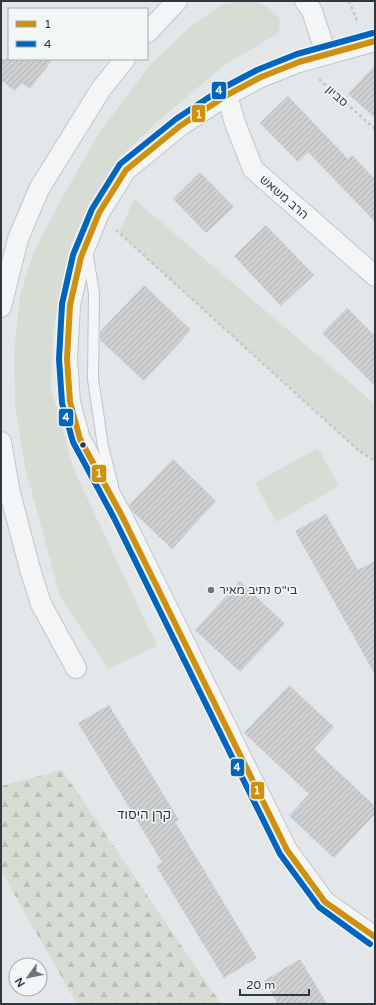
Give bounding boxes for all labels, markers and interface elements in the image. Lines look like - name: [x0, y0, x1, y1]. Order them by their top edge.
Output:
- legend: [8, 8, 148, 60]
- text: 1: [44, 17, 52, 31]
- text: 4: [44, 37, 52, 51]
- line badge: 4: [211, 81, 227, 100]
- street label: סביון: [323, 82, 351, 110]
- text: 4: [216, 84, 223, 97]
- line badge: 1: [191, 104, 206, 123]
- text: 1: [196, 108, 203, 121]
- street label: הרב משאש: [257, 172, 311, 222]
- line badge: 4: [58, 408, 74, 427]
- text: 4: [63, 411, 70, 424]
- unlabelled marker: [78, 440, 88, 450]
- line badge: 1: [91, 464, 107, 483]
- text: 1: [96, 467, 103, 480]
- place label: בי"ס נתיב מאיר: [219, 583, 298, 597]
- marker: בי"ס נתיב מאיר: [206, 585, 216, 595]
- line badge: 4: [230, 758, 245, 777]
- text: 4: [234, 761, 241, 774]
- line badge: 1: [250, 781, 265, 800]
- text: 1: [254, 784, 261, 797]
- district label: קרן היסוד: [117, 807, 171, 823]
- north arrow: [8, 957, 48, 997]
- scale bar: [240, 971, 309, 997]
- text: N: [12, 975, 28, 989]
- text: 20 m: [246, 978, 275, 992]

